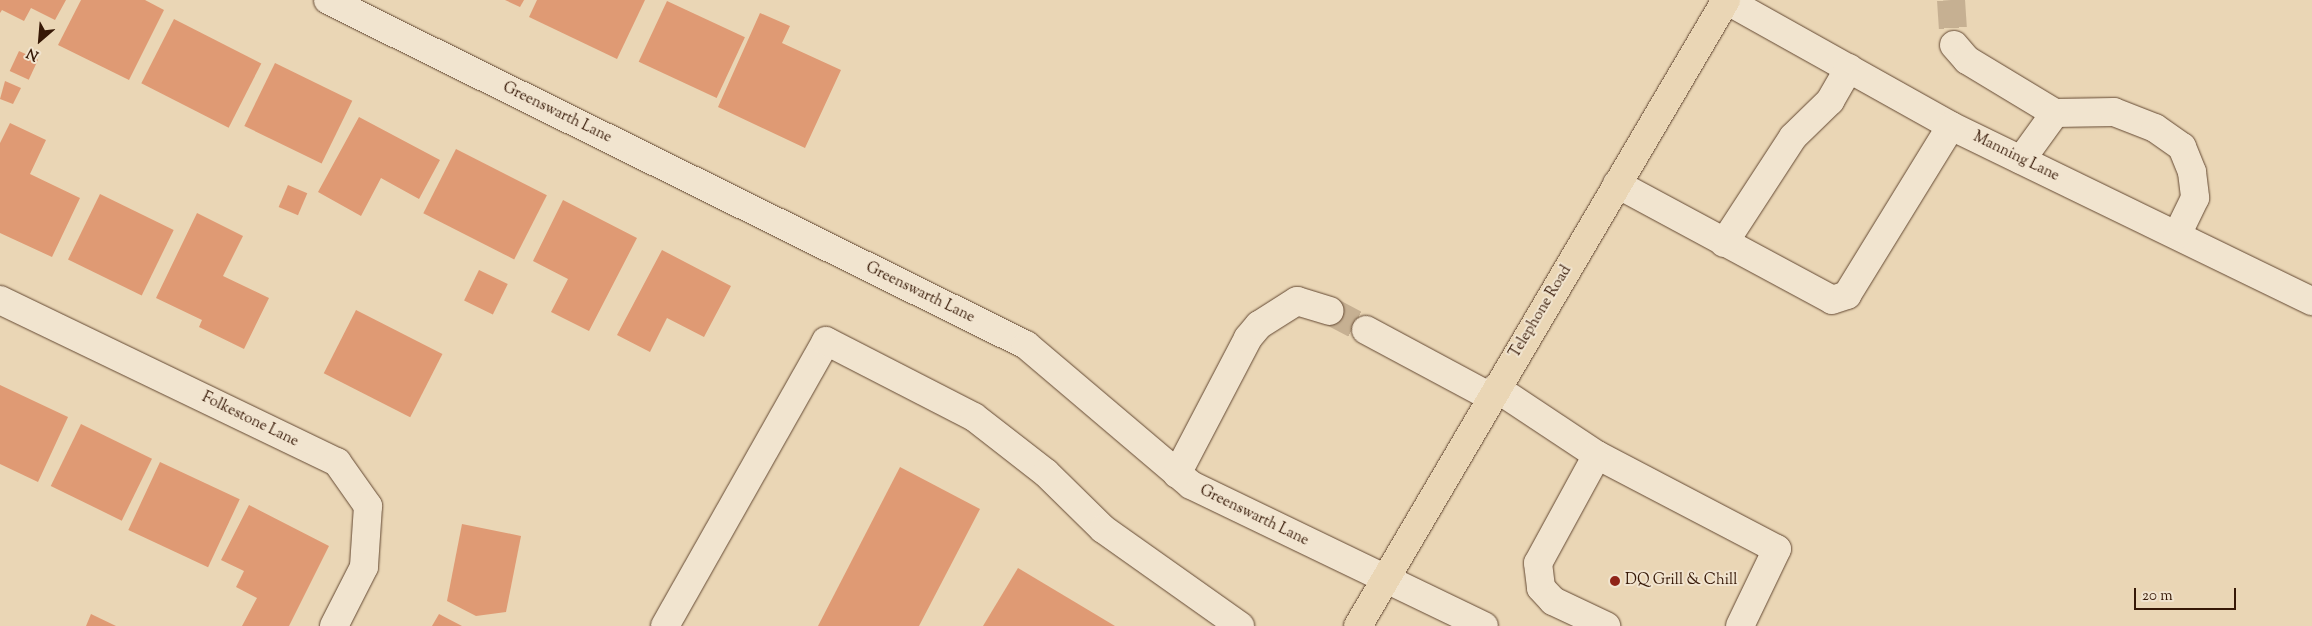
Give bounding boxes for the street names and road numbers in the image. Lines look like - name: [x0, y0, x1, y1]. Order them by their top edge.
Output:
- street label: Greenswarth Lane: [500, 79, 614, 147]
- street label: Manning Lane: [1970, 128, 2062, 186]
- street label: Greenswarth Lane: [863, 259, 977, 327]
- street label: Telephone Road: [1506, 262, 1576, 362]
- street label: Folkestone Lane: [199, 389, 301, 451]
- street label: Greenswarth Lane: [1197, 482, 1311, 550]

